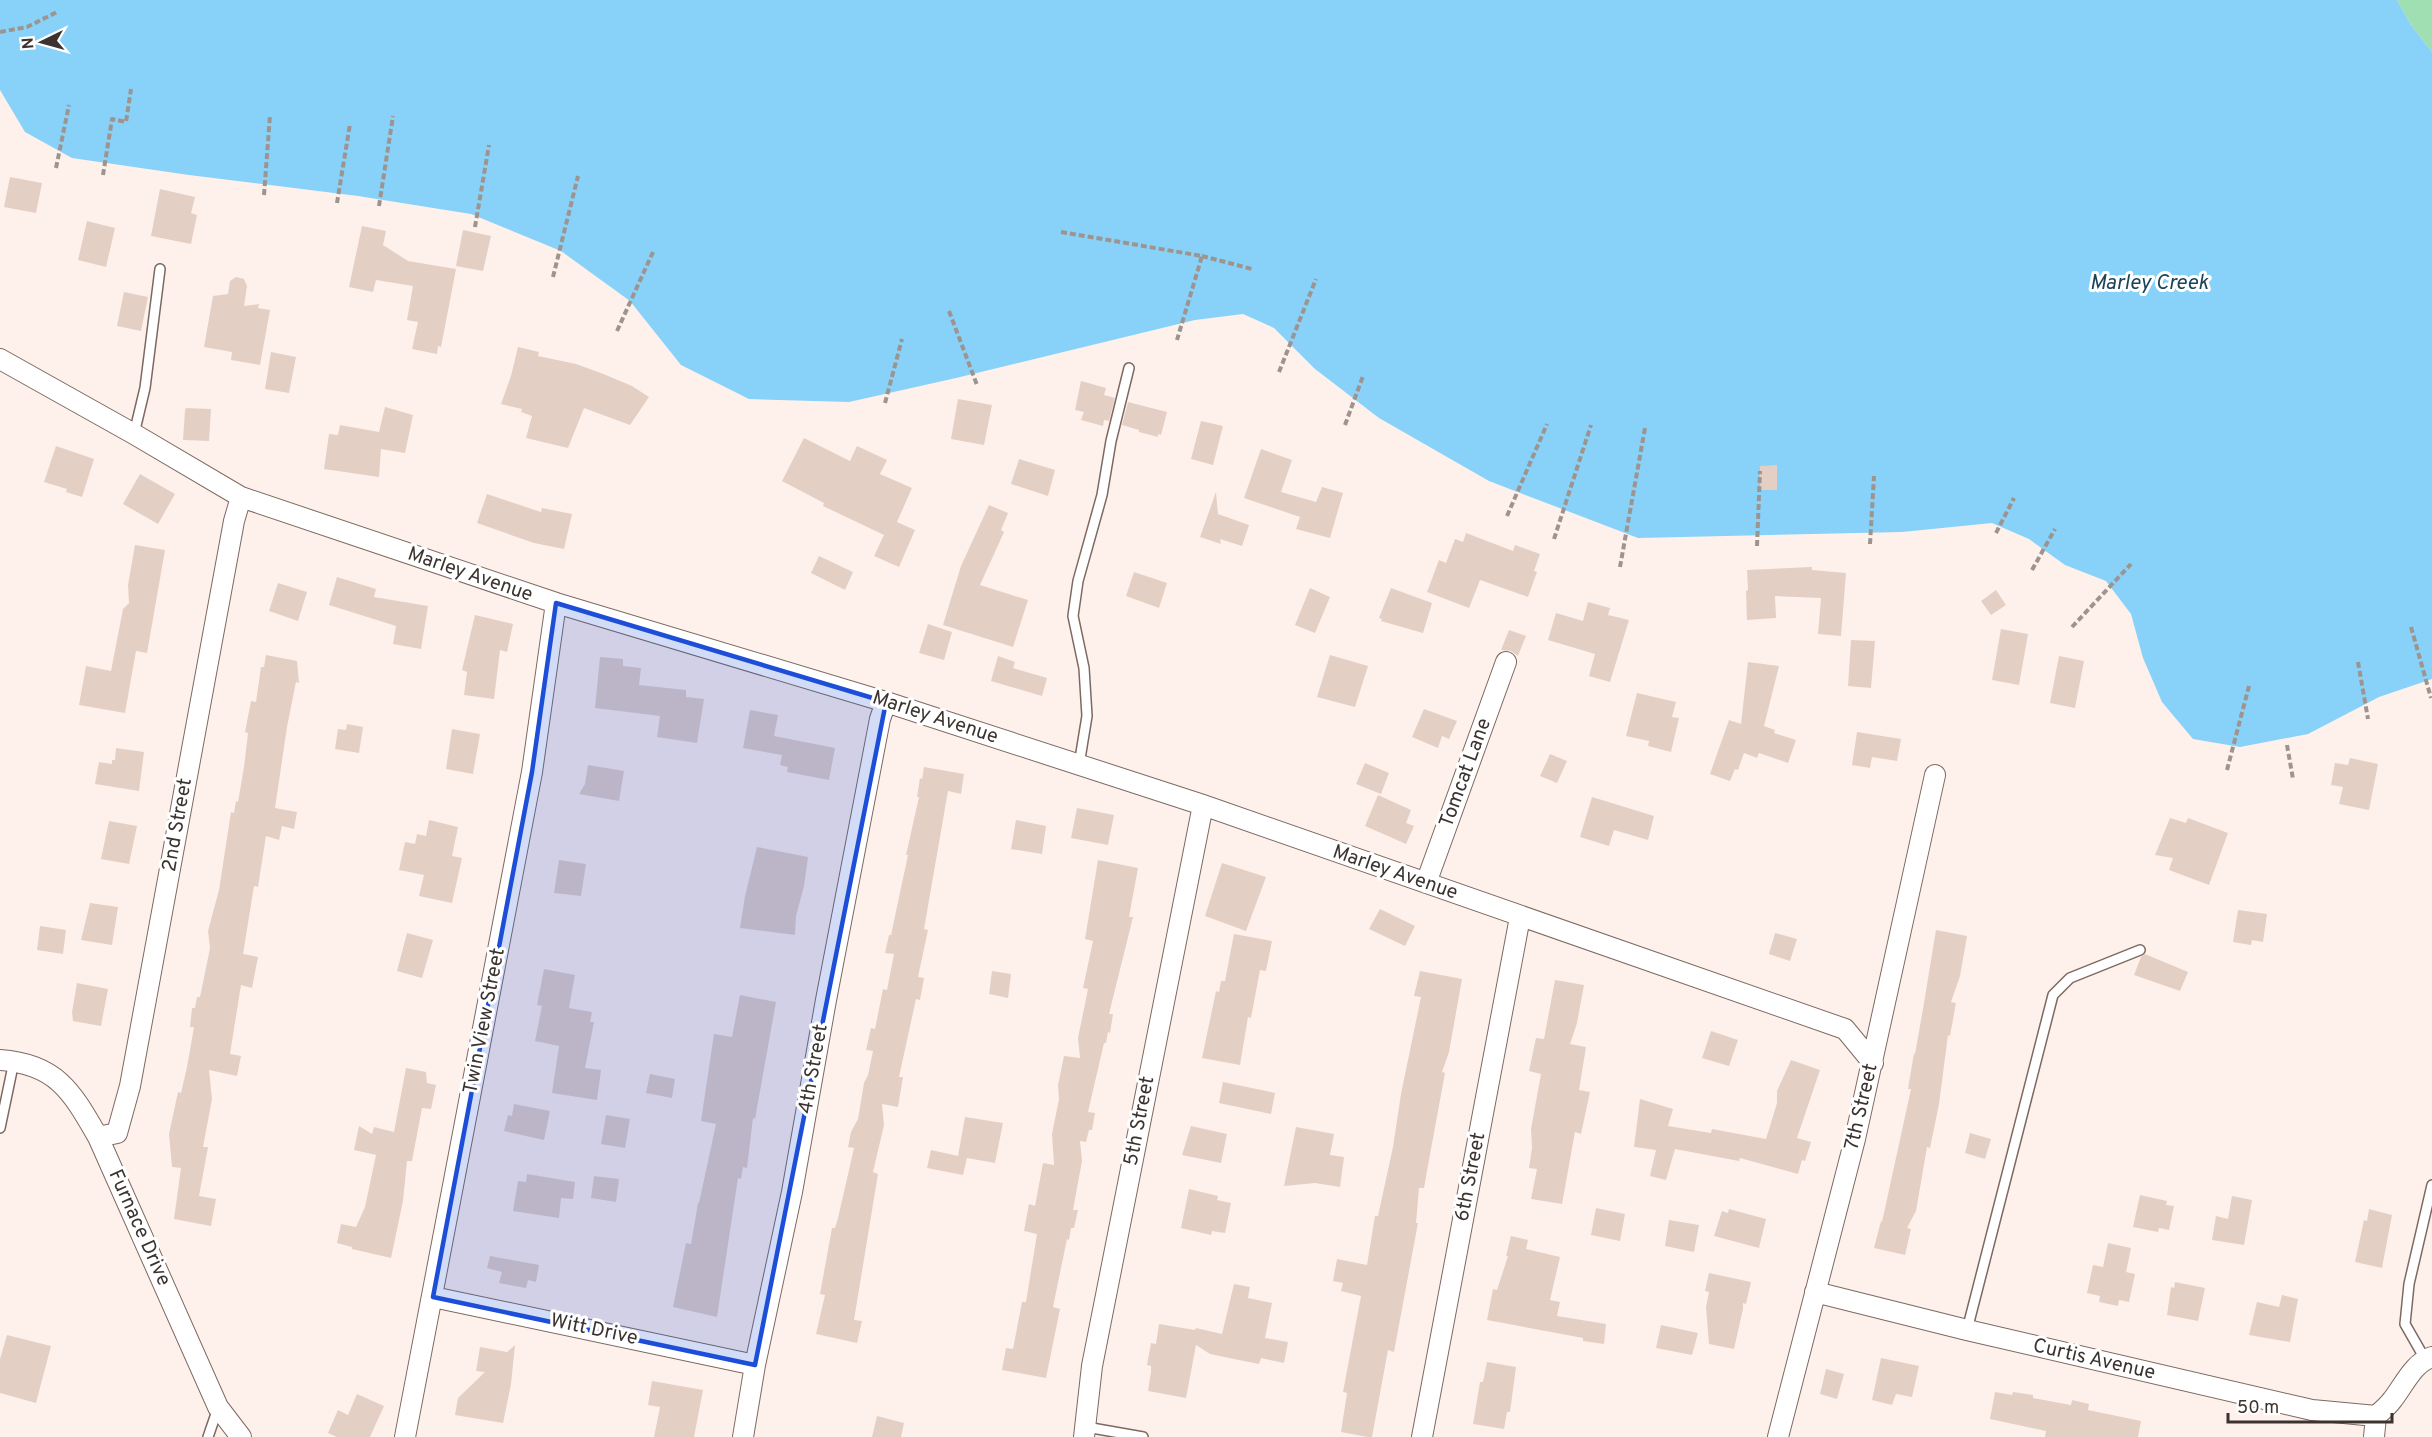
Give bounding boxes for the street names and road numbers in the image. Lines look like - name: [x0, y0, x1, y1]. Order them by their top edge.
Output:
- street label: Marley Avenue: [404, 541, 536, 609]
- street label: Marley Avenue: [869, 685, 1001, 751]
- street label: Tomcat Lane: [1434, 715, 1498, 831]
- street label: 2nd Street: [157, 776, 199, 874]
- street label: Marley Avenue: [1329, 839, 1461, 907]
- street label: Twin View Street: [458, 946, 512, 1096]
- street label: 4th Street: [793, 1022, 835, 1116]
- street label: 7th Street: [1839, 1061, 1885, 1153]
- street label: 5th Street: [1119, 1074, 1161, 1168]
- street label: 6th Street: [1450, 1130, 1492, 1224]
- street label: Furnace Drive: [102, 1166, 176, 1290]
- street label: Witt Drive: [548, 1308, 640, 1352]
- street label: Curtis Avenue: [2030, 1333, 2158, 1387]

